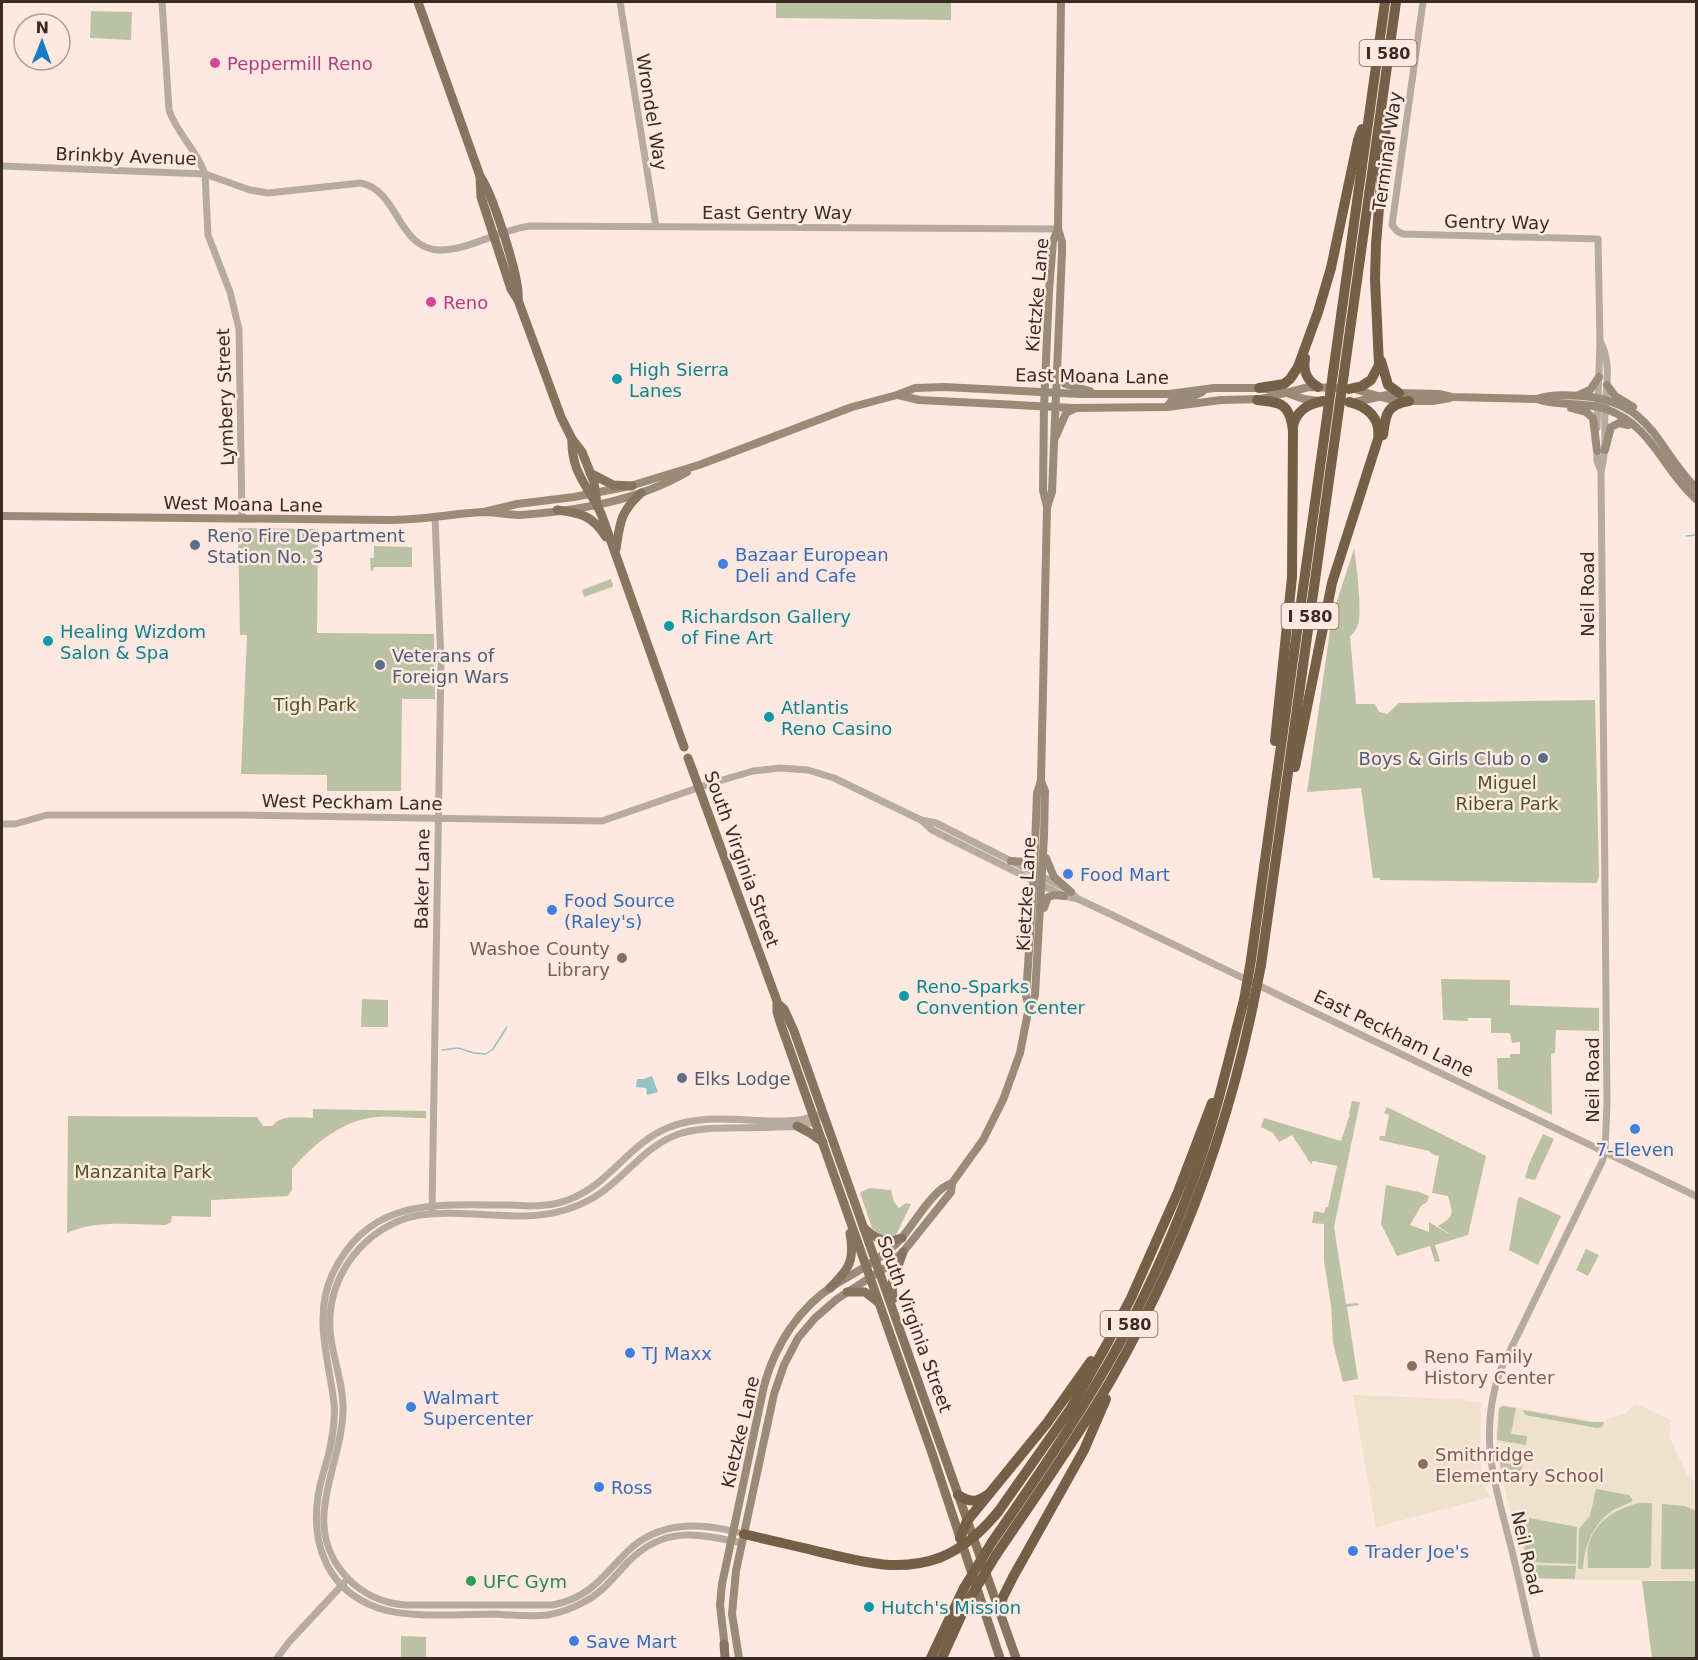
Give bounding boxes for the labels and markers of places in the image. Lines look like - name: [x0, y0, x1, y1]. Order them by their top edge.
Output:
- place label: Peppermill Reno: [227, 53, 373, 74]
- marker: Peppermill Reno: [208, 56, 222, 70]
- place label: Reno: [443, 292, 488, 313]
- marker: Reno: [424, 295, 438, 309]
- place label: High Sierra Lanes: [629, 359, 729, 401]
- marker: High Sierra Lanes: [610, 372, 624, 386]
- place label: Reno Fire Department Station No. 3: [207, 525, 405, 567]
- marker: Reno Fire Department Station No. 3: [188, 538, 202, 552]
- place label: Bazaar European Deli and Cafe: [735, 544, 889, 586]
- marker: Bazaar European Deli and Cafe: [716, 557, 730, 571]
- place label: Richardson Gallery of Fine Art: [681, 606, 851, 648]
- marker: Richardson Gallery of Fine Art: [662, 619, 676, 633]
- place label: Healing Wizdom Salon & Spa: [60, 621, 206, 663]
- marker: Healing Wizdom Salon & Spa: [41, 634, 55, 648]
- place label: Veterans of Foreign Wars: [392, 645, 509, 687]
- marker: Veterans of Foreign Wars: [373, 658, 387, 672]
- place label: Atlantis Reno Casino: [781, 697, 892, 739]
- marker: Atlantis Reno Casino: [762, 710, 776, 724]
- place label: Boys & Girls Club o: [1359, 748, 1531, 769]
- marker: Boys & Girls Club o: [1536, 751, 1550, 765]
- place label: Food Mart: [1080, 864, 1170, 885]
- marker: Food Mart: [1061, 867, 1075, 881]
- place label: Food Source (Raley's): [564, 890, 675, 932]
- marker: Food Source (Raley's): [545, 903, 559, 917]
- place label: Washoe County Library: [470, 938, 610, 980]
- marker: Washoe County Library: [615, 951, 629, 965]
- place label: Reno-Sparks Convention Center: [916, 976, 1086, 1018]
- marker: Reno-Sparks Convention Center: [897, 989, 911, 1003]
- place label: Elks Lodge: [694, 1068, 791, 1089]
- marker: Elks Lodge: [675, 1071, 689, 1085]
- marker: 7-Eleven: [1628, 1122, 1642, 1136]
- place label: 7-Eleven: [1596, 1139, 1674, 1160]
- place label: TJ Maxx: [641, 1343, 712, 1364]
- marker: TJ Maxx: [623, 1346, 637, 1360]
- place label: Reno Family History Center: [1424, 1346, 1555, 1388]
- marker: Reno Family History Center: [1405, 1359, 1419, 1373]
- place label: Walmart Supercenter: [423, 1387, 534, 1429]
- marker: Walmart Supercenter: [404, 1400, 418, 1414]
- place label: Smithridge Elementary School: [1435, 1444, 1604, 1486]
- marker: Smithridge Elementary School: [1416, 1457, 1430, 1471]
- place label: Ross: [611, 1477, 652, 1498]
- marker: Ross: [592, 1480, 606, 1494]
- place label: Trader Joe's: [1364, 1541, 1469, 1562]
- marker: Trader Joe's: [1346, 1544, 1360, 1558]
- place label: UFC Gym: [483, 1571, 567, 1592]
- marker: UFC Gym: [464, 1574, 478, 1588]
- place label: Hutch's Mission: [881, 1597, 1021, 1618]
- marker: Hutch's Mission: [862, 1600, 876, 1614]
- place label: Save Mart: [586, 1631, 677, 1652]
- marker: Save Mart: [567, 1634, 581, 1648]

